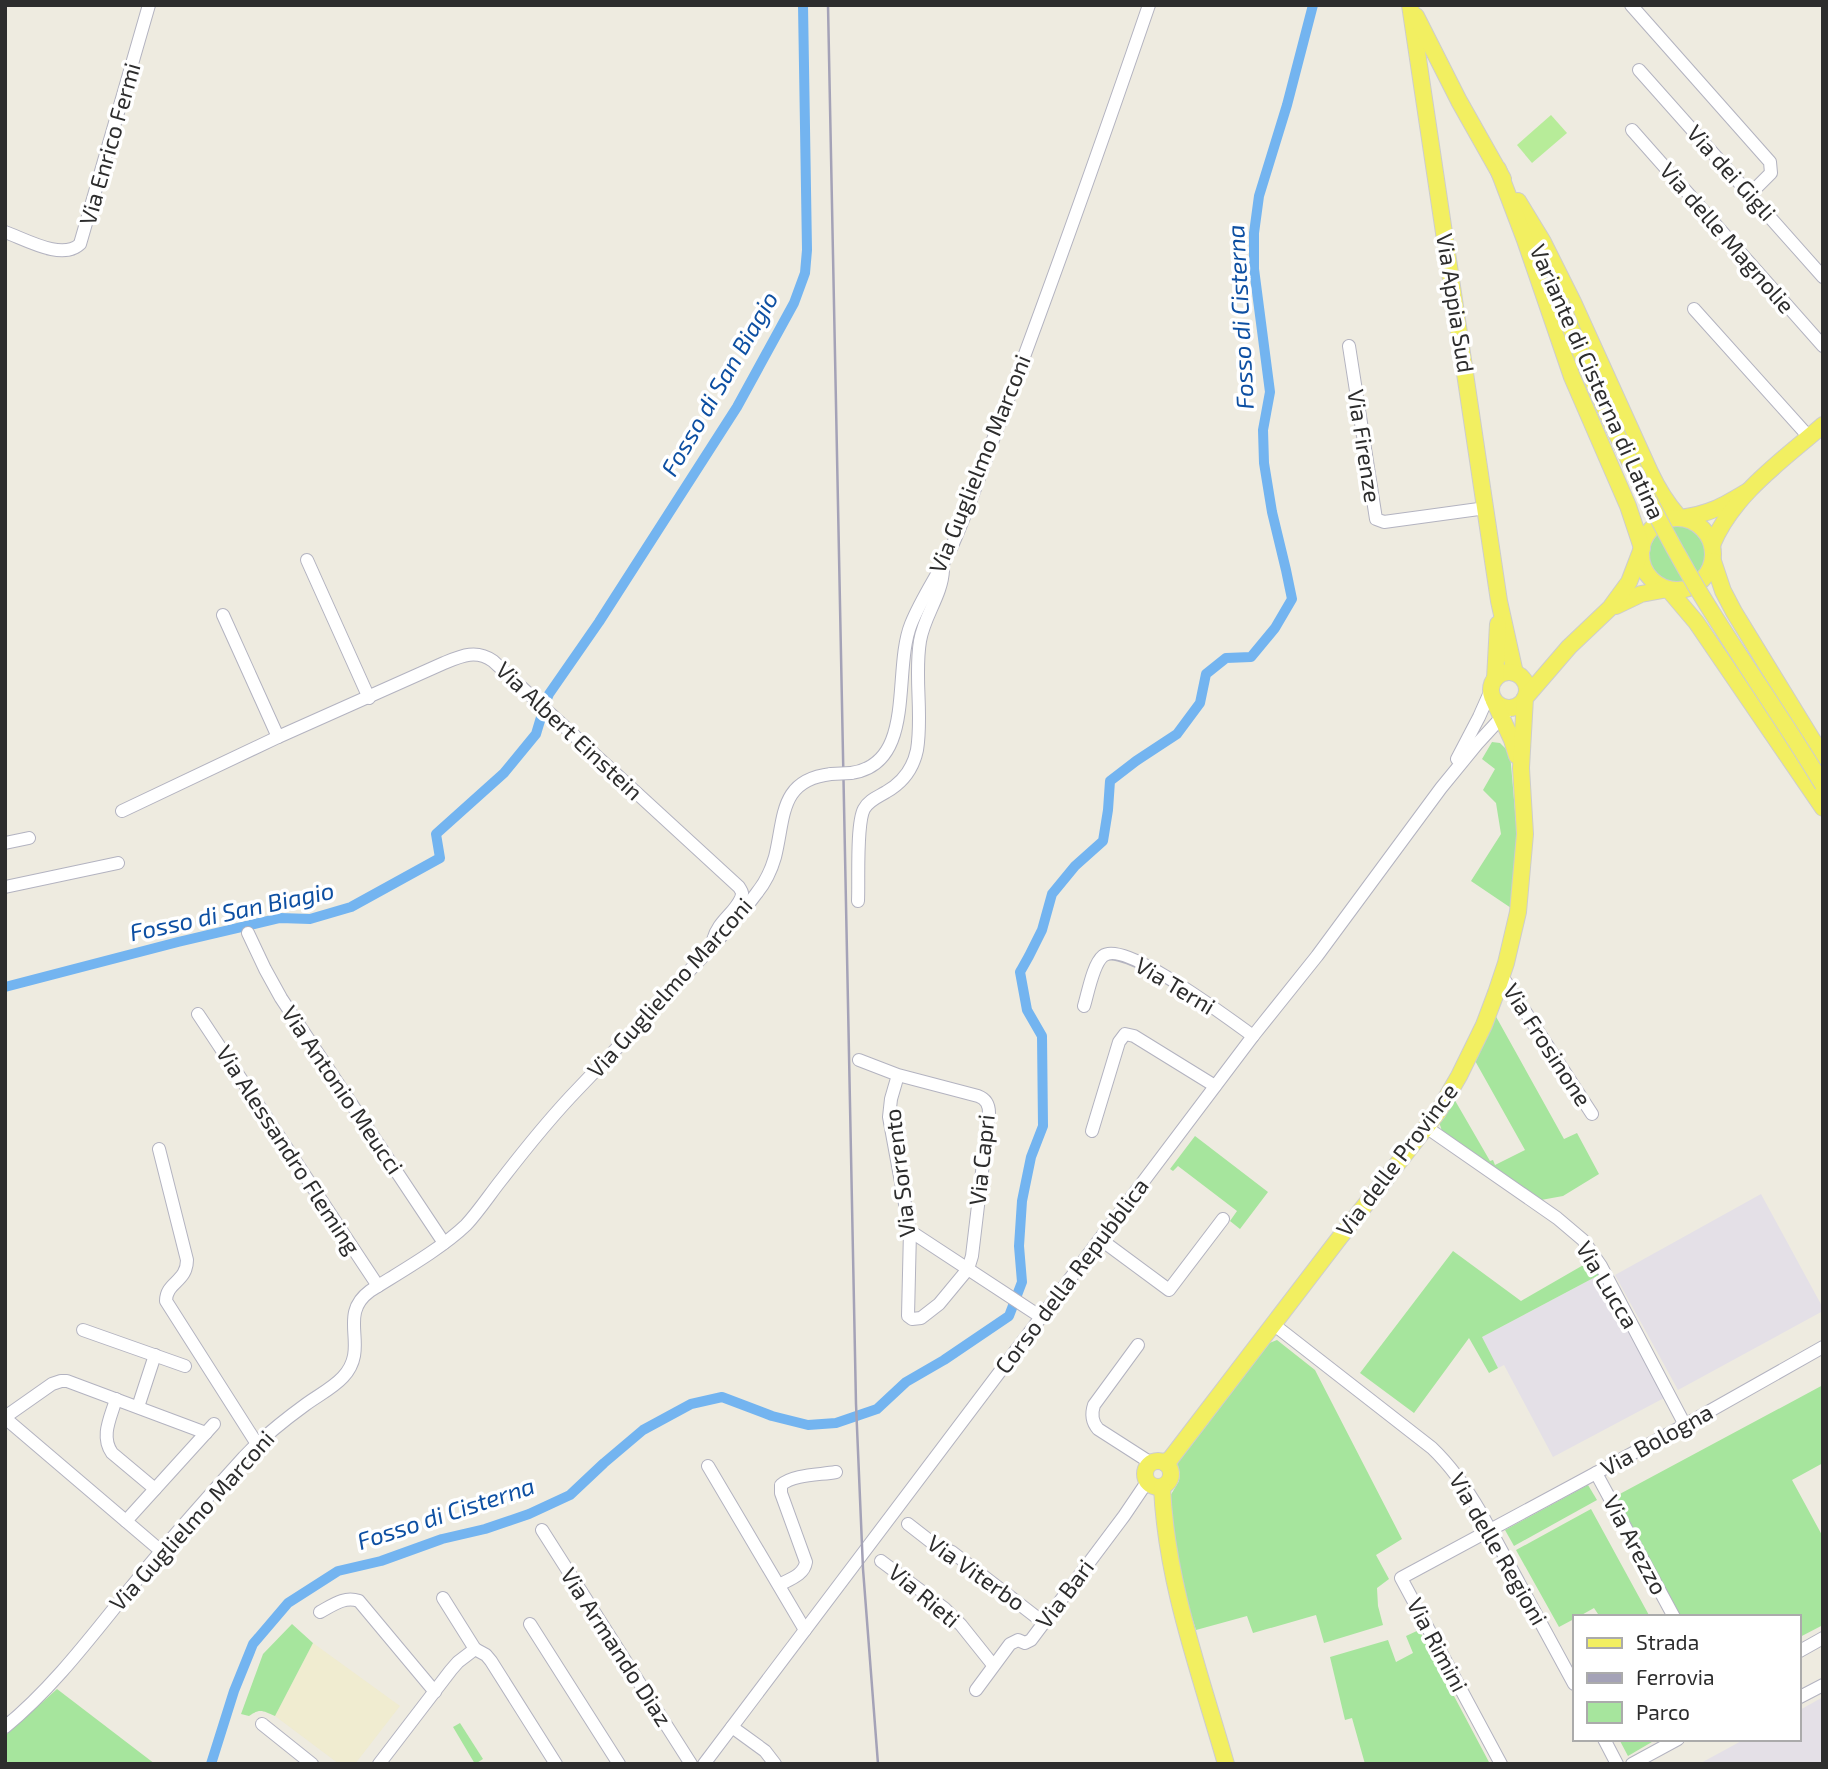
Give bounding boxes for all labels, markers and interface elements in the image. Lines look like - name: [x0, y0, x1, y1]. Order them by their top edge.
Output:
- street label: Via Enrico Fermi: [73, 59, 146, 228]
- street label: Via dei Gigli: [1681, 119, 1782, 226]
- street label: Via delle Magnolie: [1655, 156, 1801, 319]
- water label: Fosso di Cisterna: [1220, 224, 1259, 410]
- street label: Via Appia Sud: [1431, 231, 1481, 374]
- street label: Variante di Cisterna di Latina: [1525, 240, 1671, 523]
- water label: Fosso di San Biagio: [654, 286, 783, 481]
- street label: Via Guglielmo Marconi: [922, 350, 1036, 577]
- street label: Via Firenze: [1342, 387, 1388, 504]
- street label: Via Albert Einstein: [490, 655, 649, 805]
- water label: Fosso di San Biagio: [127, 875, 337, 946]
- street label: Via Guglielmo Marconi: [581, 891, 758, 1083]
- street label: Via Terni: [1130, 950, 1221, 1020]
- street label: Via Frosinone: [1498, 978, 1598, 1111]
- street label: Via Antonio Meucci: [276, 1000, 410, 1179]
- street label: Via Alessandro Fleming: [211, 1040, 367, 1259]
- street label: Via delle Province: [1330, 1077, 1463, 1241]
- street label: Via Sorrento: [877, 1107, 921, 1239]
- street label: Via Capri: [962, 1113, 1000, 1207]
- street label: Corso della Repubblica: [988, 1172, 1154, 1379]
- street label: Via Lucca: [1571, 1236, 1645, 1333]
- street label: Via Bologna: [1596, 1397, 1717, 1481]
- street label: Via Guglielmo Marconi: [103, 1424, 280, 1616]
- street label: Via delle Regioni: [1444, 1467, 1554, 1630]
- water label: Fosso di Cisterna: [353, 1470, 538, 1555]
- street label: Via Arezzo: [1598, 1490, 1674, 1599]
- street label: Via Viterbo: [922, 1528, 1031, 1616]
- street label: Via Bari: [1029, 1553, 1099, 1633]
- street label: Via Rieti: [883, 1557, 966, 1633]
- street label: Via Armando Diaz: [555, 1562, 678, 1731]
- street label: Via Rimini: [1402, 1593, 1474, 1696]
- legend: [1573, 1615, 1800, 1741]
- text: Strada: [1636, 1629, 1699, 1654]
- text: Ferrovia: [1636, 1664, 1715, 1689]
- text: Parco: [1636, 1699, 1690, 1724]

